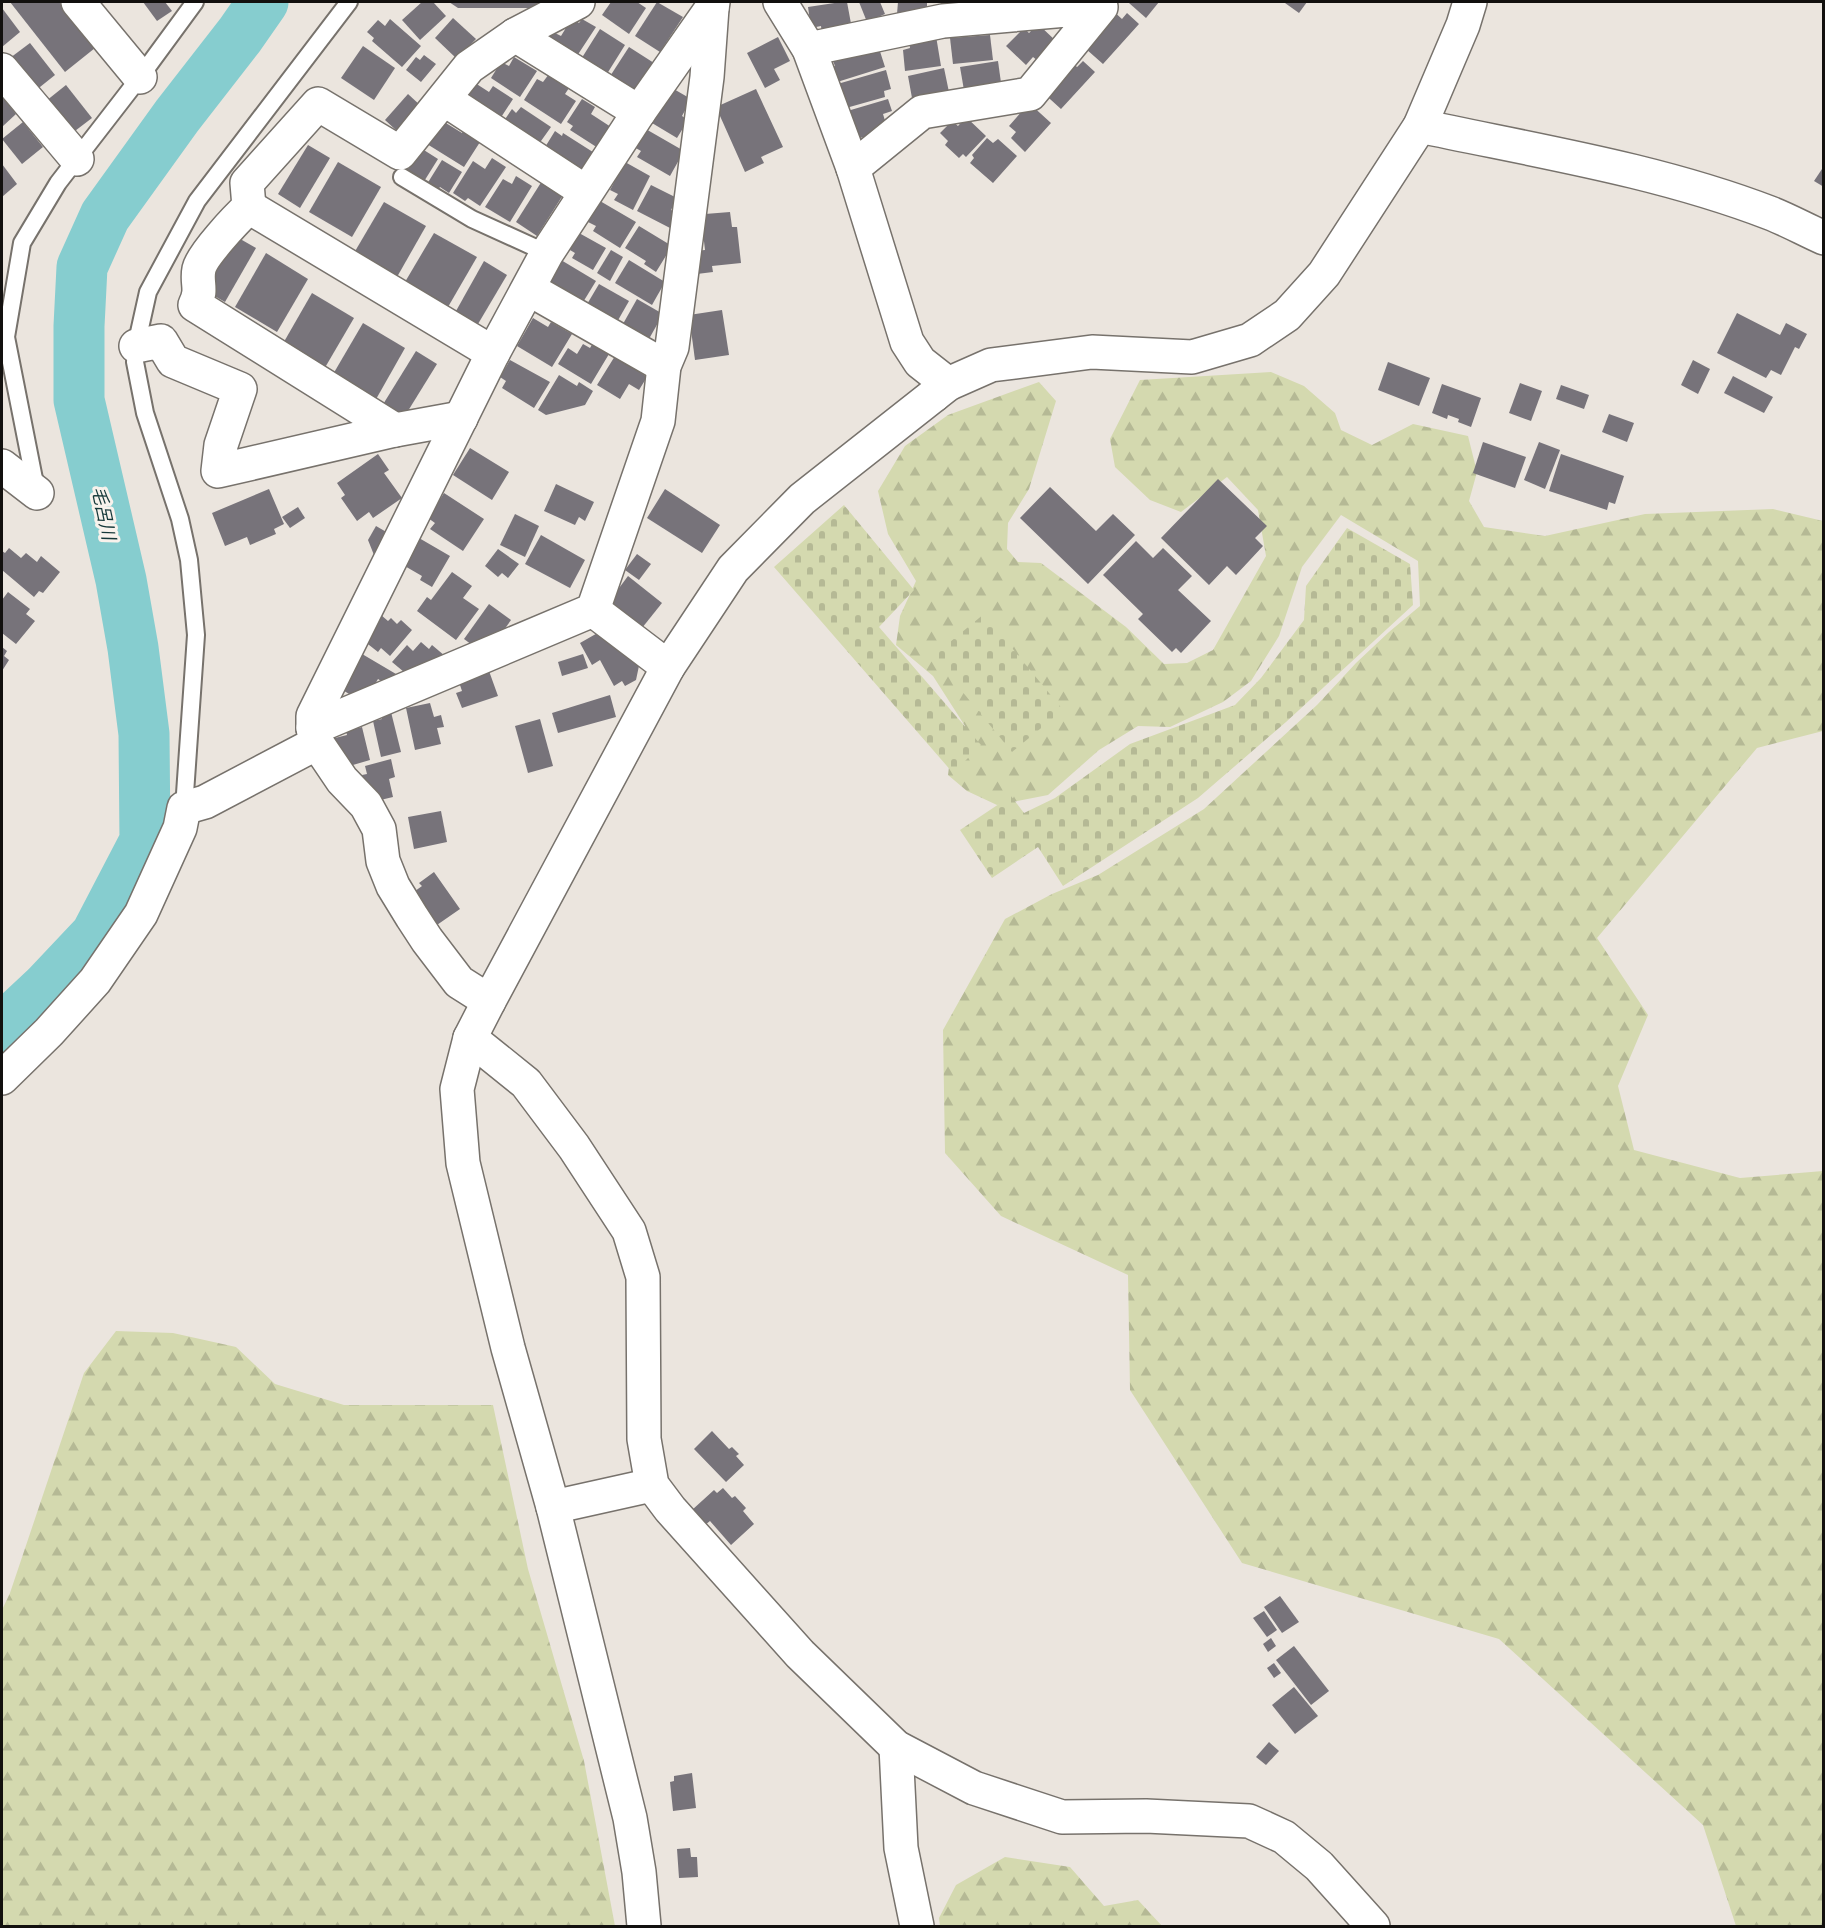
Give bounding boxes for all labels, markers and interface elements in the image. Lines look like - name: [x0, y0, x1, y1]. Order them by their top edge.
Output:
- water label: 毛呂川: [87, 484, 121, 544]

